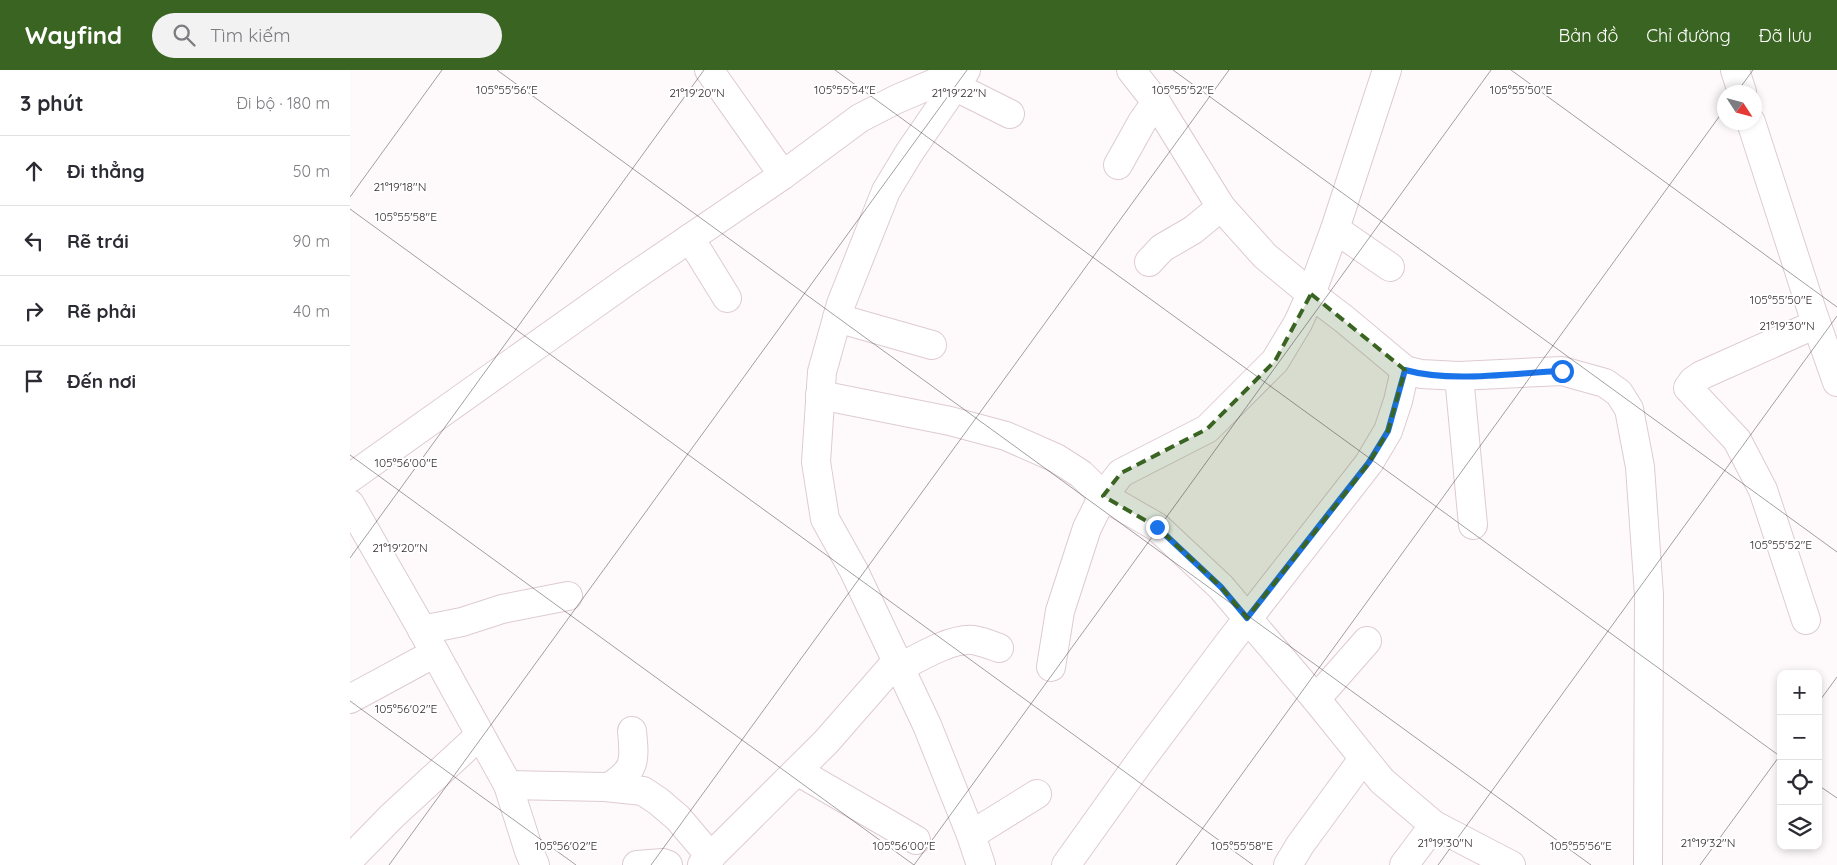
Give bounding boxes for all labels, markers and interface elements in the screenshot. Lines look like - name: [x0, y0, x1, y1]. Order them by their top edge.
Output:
- search box: [152, 13, 502, 58]
- text: Wayfind: [25, 20, 122, 50]
- icon: search: [170, 21, 198, 49]
- text: Tìm kiếm: [210, 23, 290, 47]
- text: Bản đồ: [1559, 24, 1618, 47]
- text: Chỉ đường: [1646, 24, 1731, 47]
- text: Đã lưu: [1759, 24, 1812, 47]
- text: 105°55'56"E: [476, 82, 538, 97]
- text: 105°55'54"E: [814, 82, 876, 97]
- text: 105°55'52"E: [1152, 82, 1214, 97]
- text: 105°55'50"E: [1490, 82, 1552, 97]
- text: 21°19'20"N: [669, 85, 725, 100]
- text: 21°19'22"N: [931, 85, 987, 100]
- north arrow: [1717, 85, 1762, 130]
- text: 3 phút: [20, 90, 84, 116]
- text: Đi bộ · 180 m: [236, 93, 330, 113]
- icon: ahead: [20, 157, 48, 185]
- text: Đi thẳng: [67, 159, 145, 183]
- text: 50 m: [293, 161, 330, 181]
- text: 21°19'18"N: [374, 179, 426, 194]
- text: 105°55'58"E: [375, 209, 437, 224]
- icon: left: [20, 227, 48, 255]
- text: Rẽ trái: [67, 229, 129, 253]
- text: 90 m: [293, 231, 330, 251]
- text: 105°55'50"E: [1750, 292, 1812, 307]
- icon: right: [20, 297, 48, 325]
- text: Rẽ phải: [67, 299, 136, 323]
- text: 40 m: [293, 301, 330, 321]
- text: 21°19'30"N: [1759, 318, 1815, 333]
- route start: [1551, 360, 1574, 383]
- icon: arrive: [20, 367, 48, 395]
- text: Đến nơi: [67, 369, 136, 393]
- text: 105°56'00"E: [374, 455, 438, 470]
- route end: [1146, 516, 1169, 539]
- text: 105°55'52"E: [1750, 537, 1812, 552]
- text: 21°19'20"N: [372, 540, 428, 555]
- map controls: [1777, 670, 1822, 850]
- button: +: [1777, 670, 1822, 715]
- text: 105°56'02"E: [375, 701, 437, 716]
- button: −: [1777, 715, 1822, 760]
- button: locate: [1777, 760, 1822, 805]
- button: layers: [1777, 805, 1822, 850]
- text: 21°19'30"N: [1417, 835, 1473, 850]
- text: 21°19'32"N: [1681, 835, 1735, 850]
- text: 105°56'02"E: [535, 838, 597, 853]
- text: 105°56'00"E: [872, 838, 936, 853]
- text: 105°55'58"E: [1211, 838, 1273, 853]
- text: 105°55'56"E: [1550, 838, 1612, 853]

